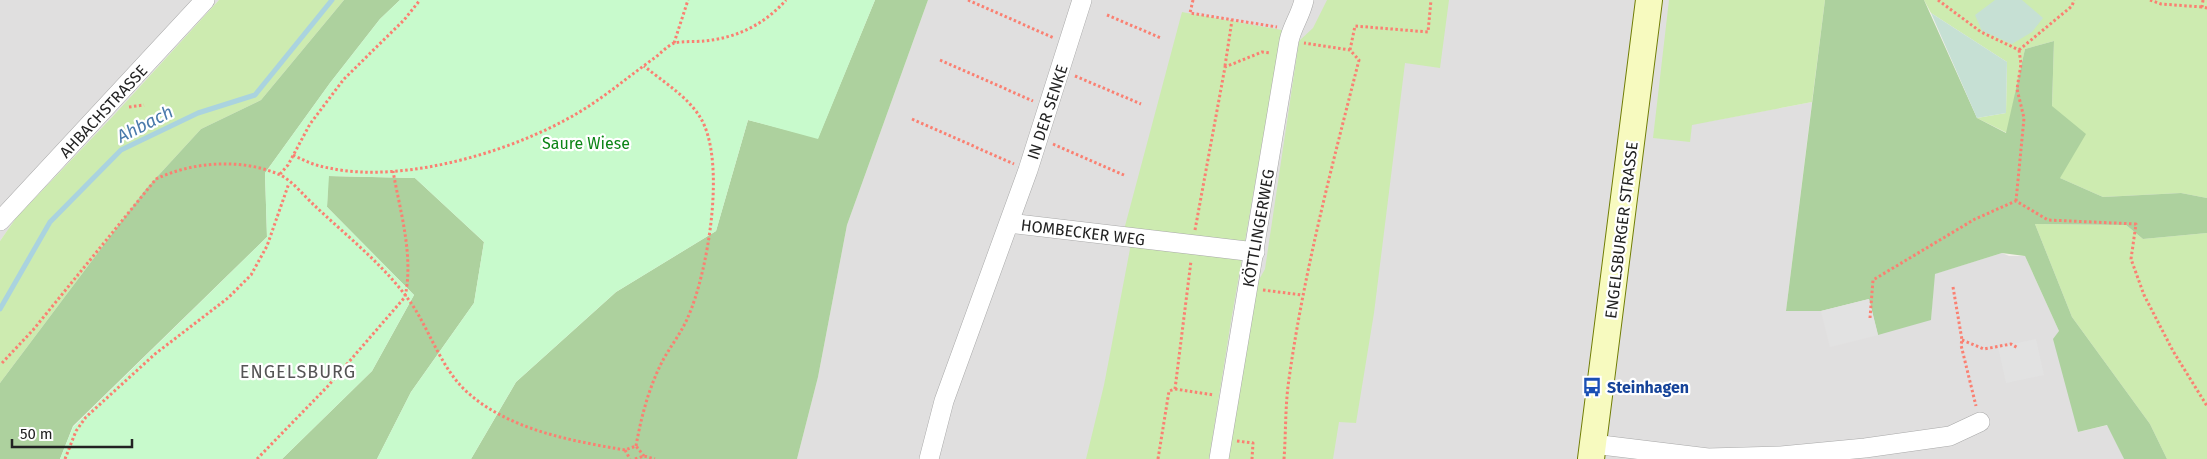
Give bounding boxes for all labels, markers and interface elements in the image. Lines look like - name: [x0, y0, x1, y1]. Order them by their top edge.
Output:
- street label: AHBACHSTRASSE: [56, 61, 151, 162]
- street label: IN DER SENKE: [1023, 62, 1072, 162]
- water label: Ahbach: [112, 101, 177, 148]
- park label: Saure Wiese: [542, 134, 630, 153]
- street label: ENGELSBURGER STRASSE: [1601, 140, 1642, 320]
- street label: KÖTTLINGERWEG: [1239, 167, 1278, 289]
- street label: HOMBECKER WEG: [1020, 215, 1146, 250]
- district label: ENGELSBURG: [240, 361, 356, 383]
- bus stop icon: Steinhagen: [1581, 376, 1603, 398]
- place label: Steinhagen: [1607, 378, 1689, 397]
- scale bar: [12, 416, 132, 448]
- text: 50 m: [20, 425, 53, 443]

